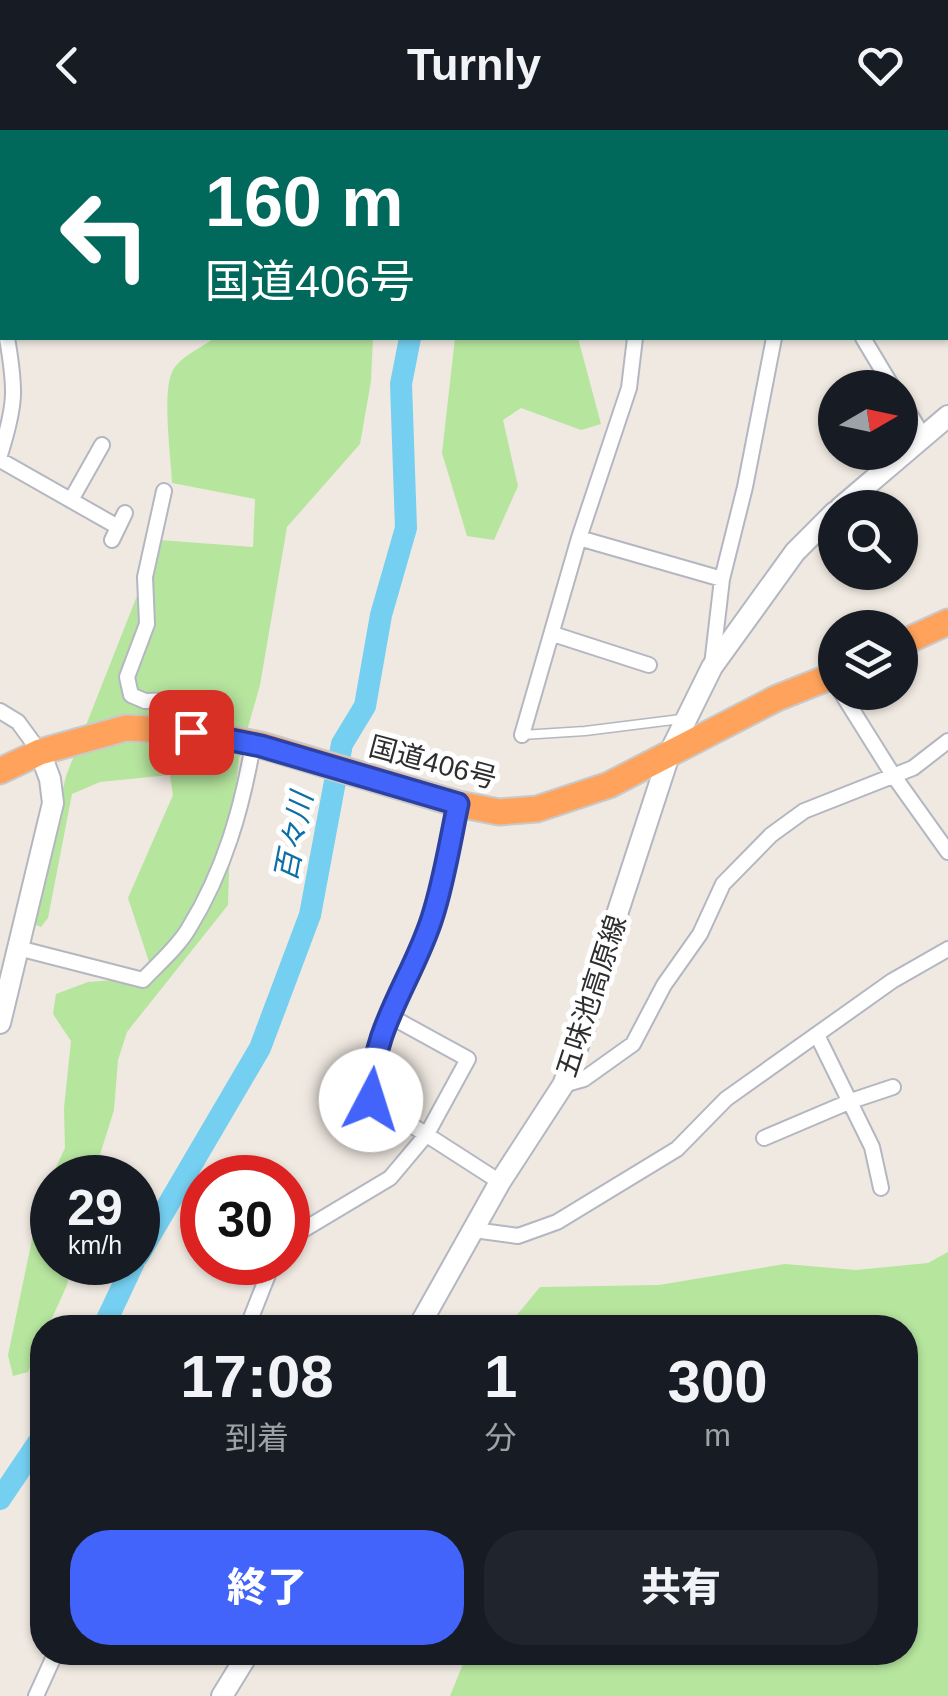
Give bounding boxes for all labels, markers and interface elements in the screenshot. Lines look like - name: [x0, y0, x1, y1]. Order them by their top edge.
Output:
- icon: back: [40, 38, 95, 93]
- icon: heart: [853, 38, 908, 93]
- text: Turnly: [407, 39, 541, 90]
- text: 160 m: [205, 163, 403, 241]
- icon: left: [40, 170, 170, 300]
- text: 国道406号: [205, 256, 415, 307]
- north arrow: [818, 370, 918, 470]
- map controls: [818, 370, 918, 710]
- button: search: [818, 490, 918, 590]
- button: layers: [818, 610, 918, 710]
- pin: [149, 690, 234, 775]
- icon: arrive: [164, 705, 219, 760]
- street label: 国道406号: [366, 731, 500, 794]
- water label: 百々川: [269, 787, 319, 884]
- street label: 五味池高原線: [551, 911, 632, 1081]
- position arrow: [319, 1048, 423, 1152]
- speed limit sign: 30: [180, 1155, 310, 1285]
- text: 29: [67, 1180, 123, 1236]
- text: km/h: [68, 1231, 122, 1259]
- text: 17:08: [180, 1343, 334, 1410]
- text: 1: [484, 1343, 517, 1410]
- text: 300: [668, 1348, 768, 1415]
- text: m: [704, 1417, 731, 1453]
- text: 到着: [225, 1420, 289, 1456]
- text: 分: [485, 1420, 517, 1456]
- button: 終了: [70, 1530, 464, 1645]
- button: 共有: [484, 1530, 878, 1645]

